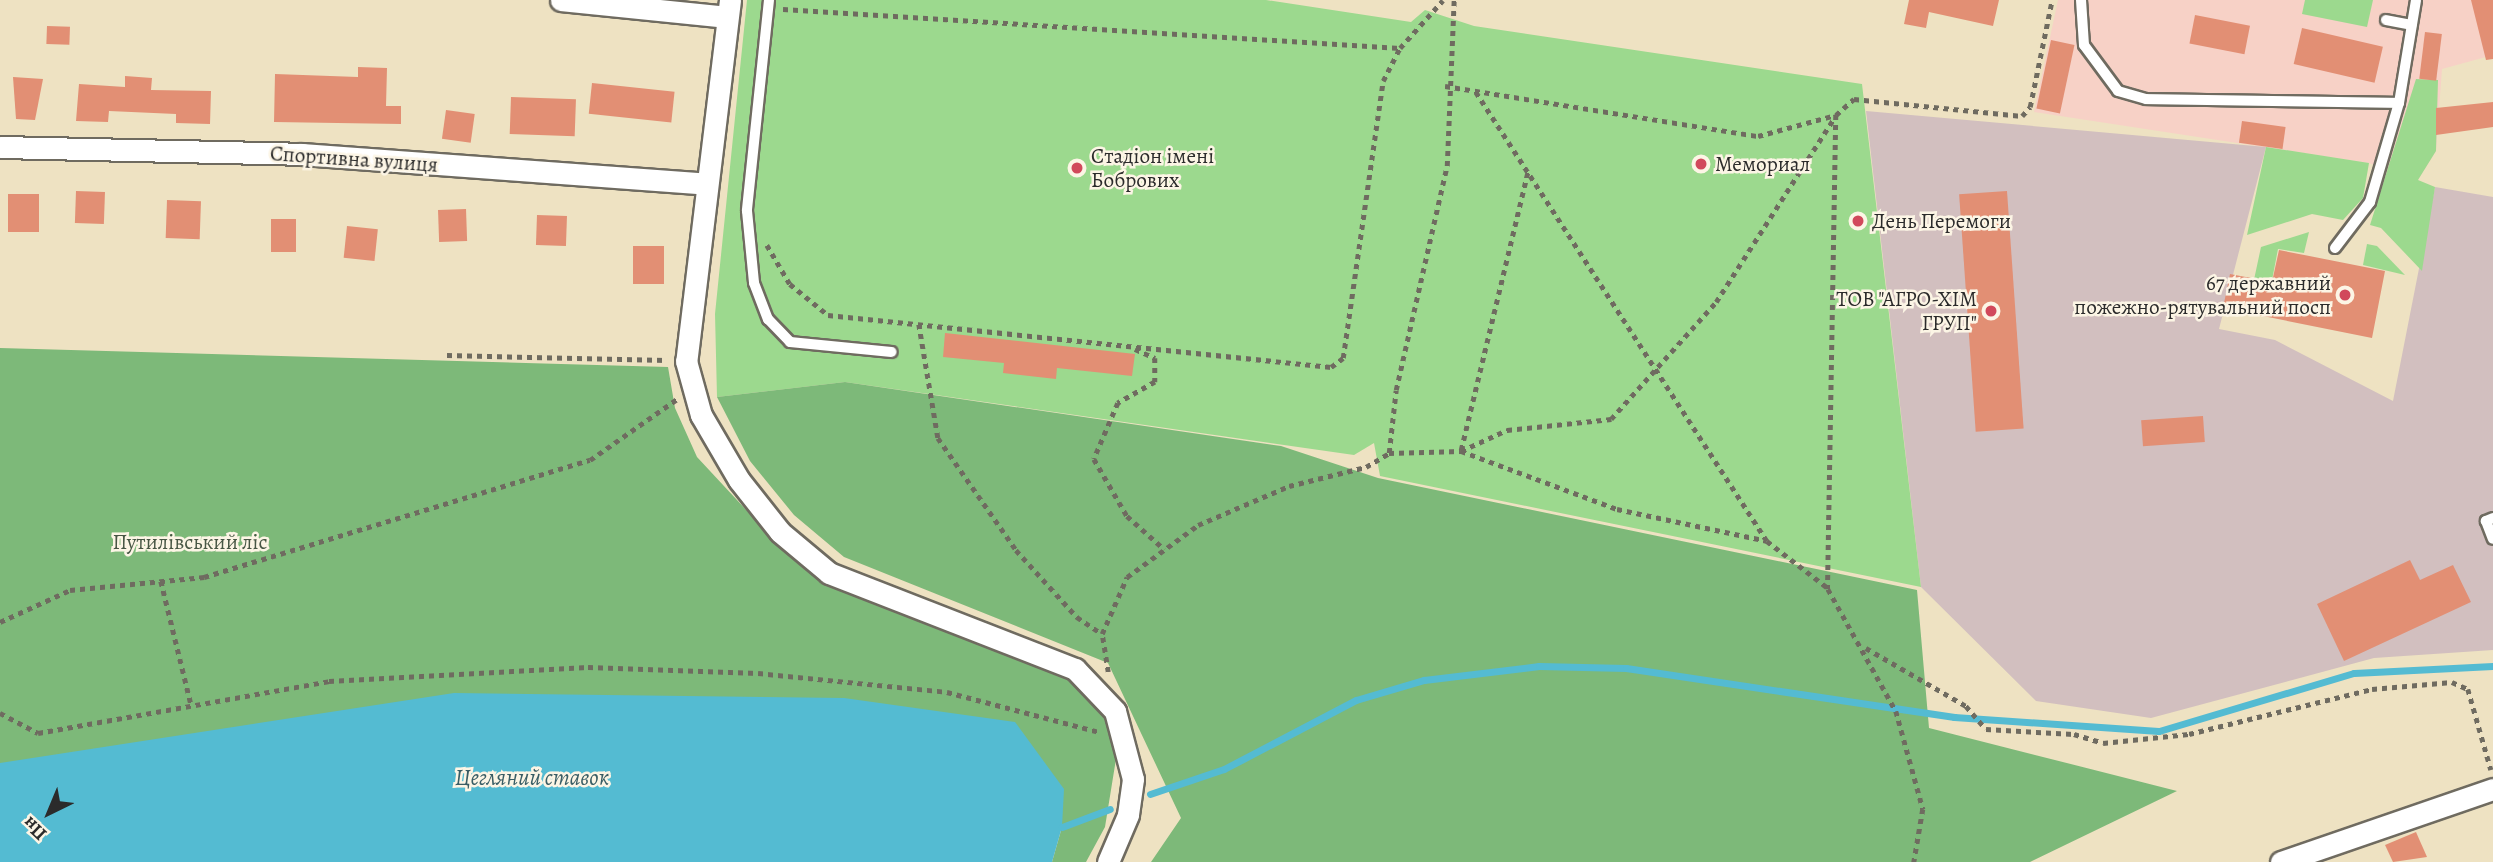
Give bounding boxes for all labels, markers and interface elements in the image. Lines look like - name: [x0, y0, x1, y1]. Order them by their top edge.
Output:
- street label: Спортивна вулиця: [269, 141, 439, 177]
- place label: Стадіон імені Бобрових: [1091, 143, 1214, 193]
- place label: Мемориал: [1715, 151, 1810, 177]
- marker: Мемориал: [1693, 156, 1709, 172]
- marker: Стадіон імені Бобрових: [1069, 160, 1085, 176]
- place label: День Перемоги: [1872, 208, 2011, 234]
- marker: День Перемоги: [1850, 213, 1866, 229]
- place label: 67 державний пожежно-рятувальний посп: [2074, 270, 2331, 320]
- place label: ТОВ "АГРО-ХІМ ГРУП": [1836, 286, 1977, 336]
- marker: 67 державний пожежно-рятувальний посп: [2337, 287, 2353, 303]
- marker: ТОВ "АГРО-ХІМ ГРУП": [1983, 303, 1999, 319]
- park label: Путилівський ліс: [112, 529, 268, 555]
- water label: Цегляний ставок: [455, 764, 609, 792]
- north arrow: [14, 778, 84, 848]
- text: Пн: [17, 810, 53, 846]

